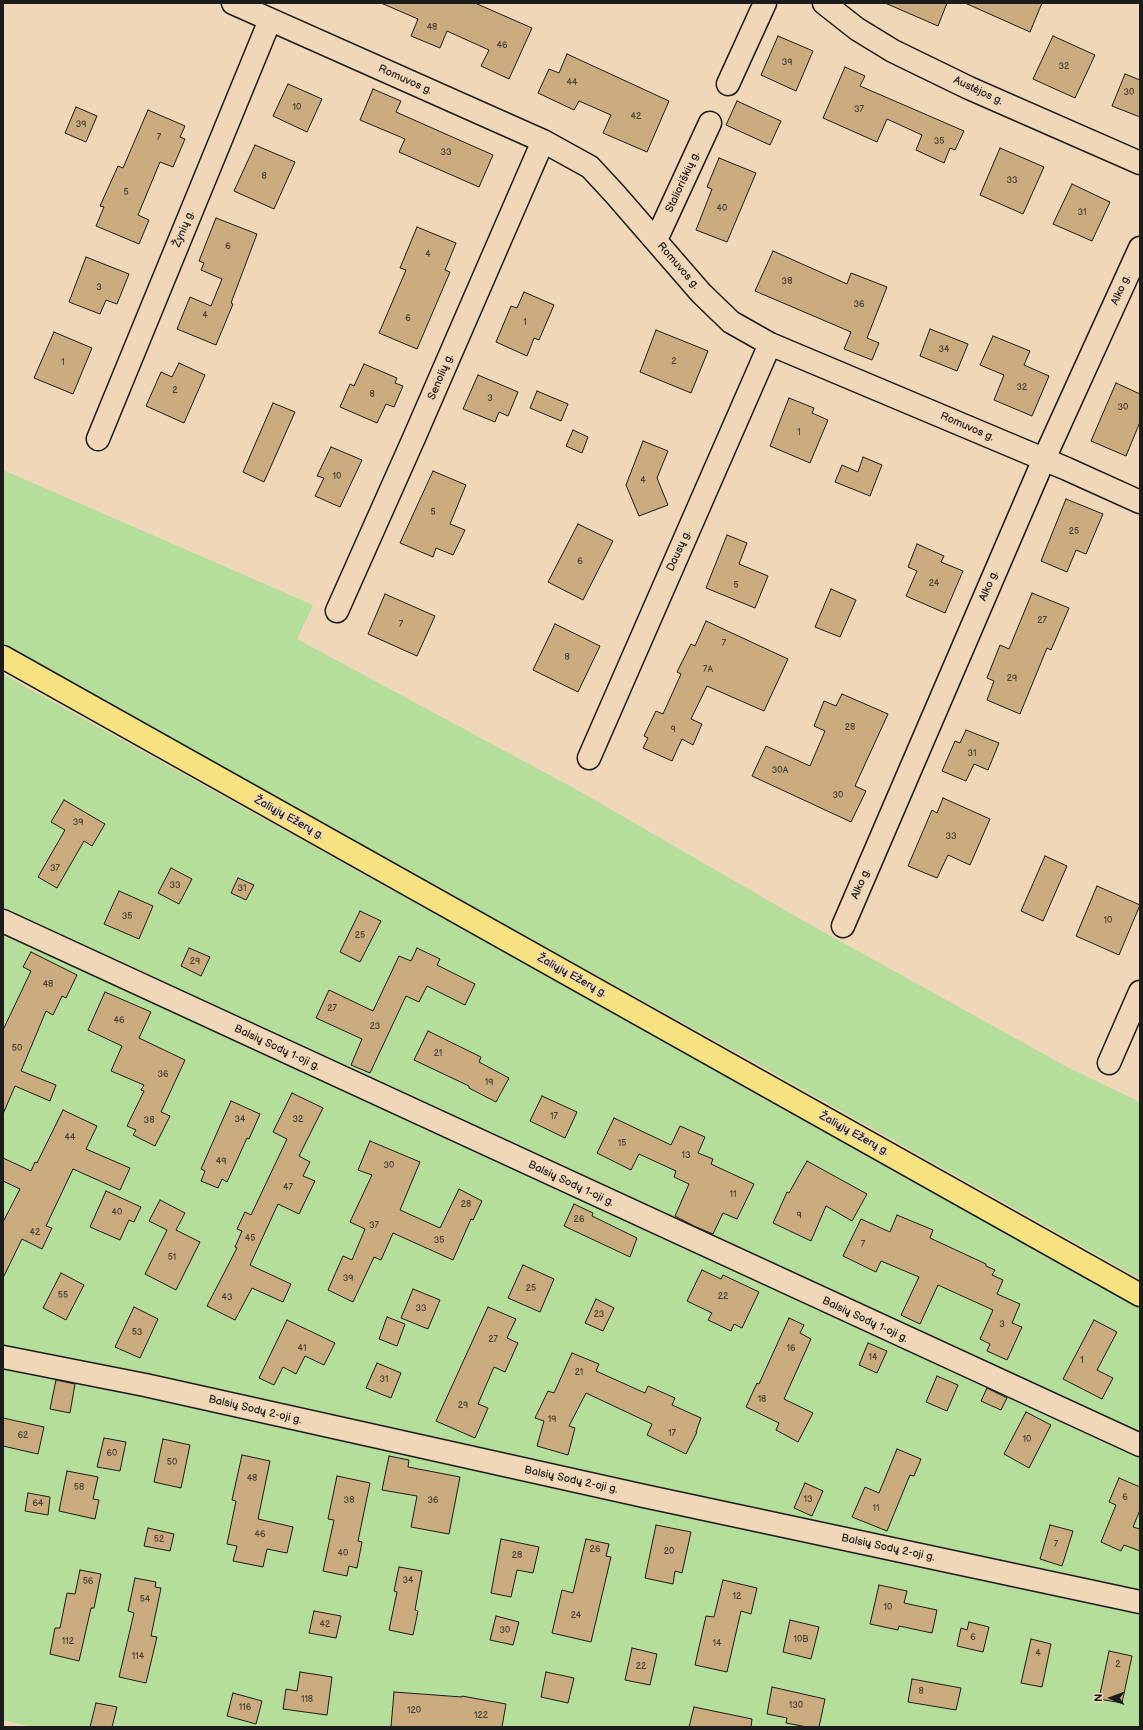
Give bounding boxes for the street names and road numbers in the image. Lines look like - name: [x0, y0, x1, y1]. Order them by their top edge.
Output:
- street label: Romuvos g.: [376, 62, 434, 98]
- street label: Austėjos g.: [951, 74, 1005, 108]
- street label: Stalioriškių g.: [663, 149, 703, 215]
- street label: Žynių g.: [171, 209, 197, 249]
- street label: Romuvos g.: [654, 240, 702, 292]
- street label: Alko g.: [1108, 273, 1134, 307]
- street label: Senolių g.: [425, 352, 457, 402]
- street label: Romuvos g.: [938, 410, 996, 444]
- street label: Dausų g.: [664, 528, 694, 574]
- street label: Alko g.: [977, 569, 1001, 603]
- street label: Žaliųjų Ežerų g.: [252, 793, 326, 843]
- street label: Alko g.: [849, 867, 873, 901]
- street label: Žaliųjų Ežerų g.: [535, 951, 609, 1001]
- street label: Balsių Sodų 1-oji g.: [232, 1022, 322, 1074]
- street label: Žaliųjų Ežerų g.: [817, 1109, 891, 1159]
- street label: Balsių Sodų 1-oji g.: [526, 1158, 616, 1210]
- street label: Balsių Sodų 1-oji g.: [820, 1294, 910, 1346]
- street label: Balsių Sodų 2-oji g.: [207, 1393, 303, 1427]
- street label: Balsių Sodų 2-oji g.: [523, 1464, 619, 1496]
- street label: Balsių Sodų 2-oji g.: [840, 1532, 936, 1564]

